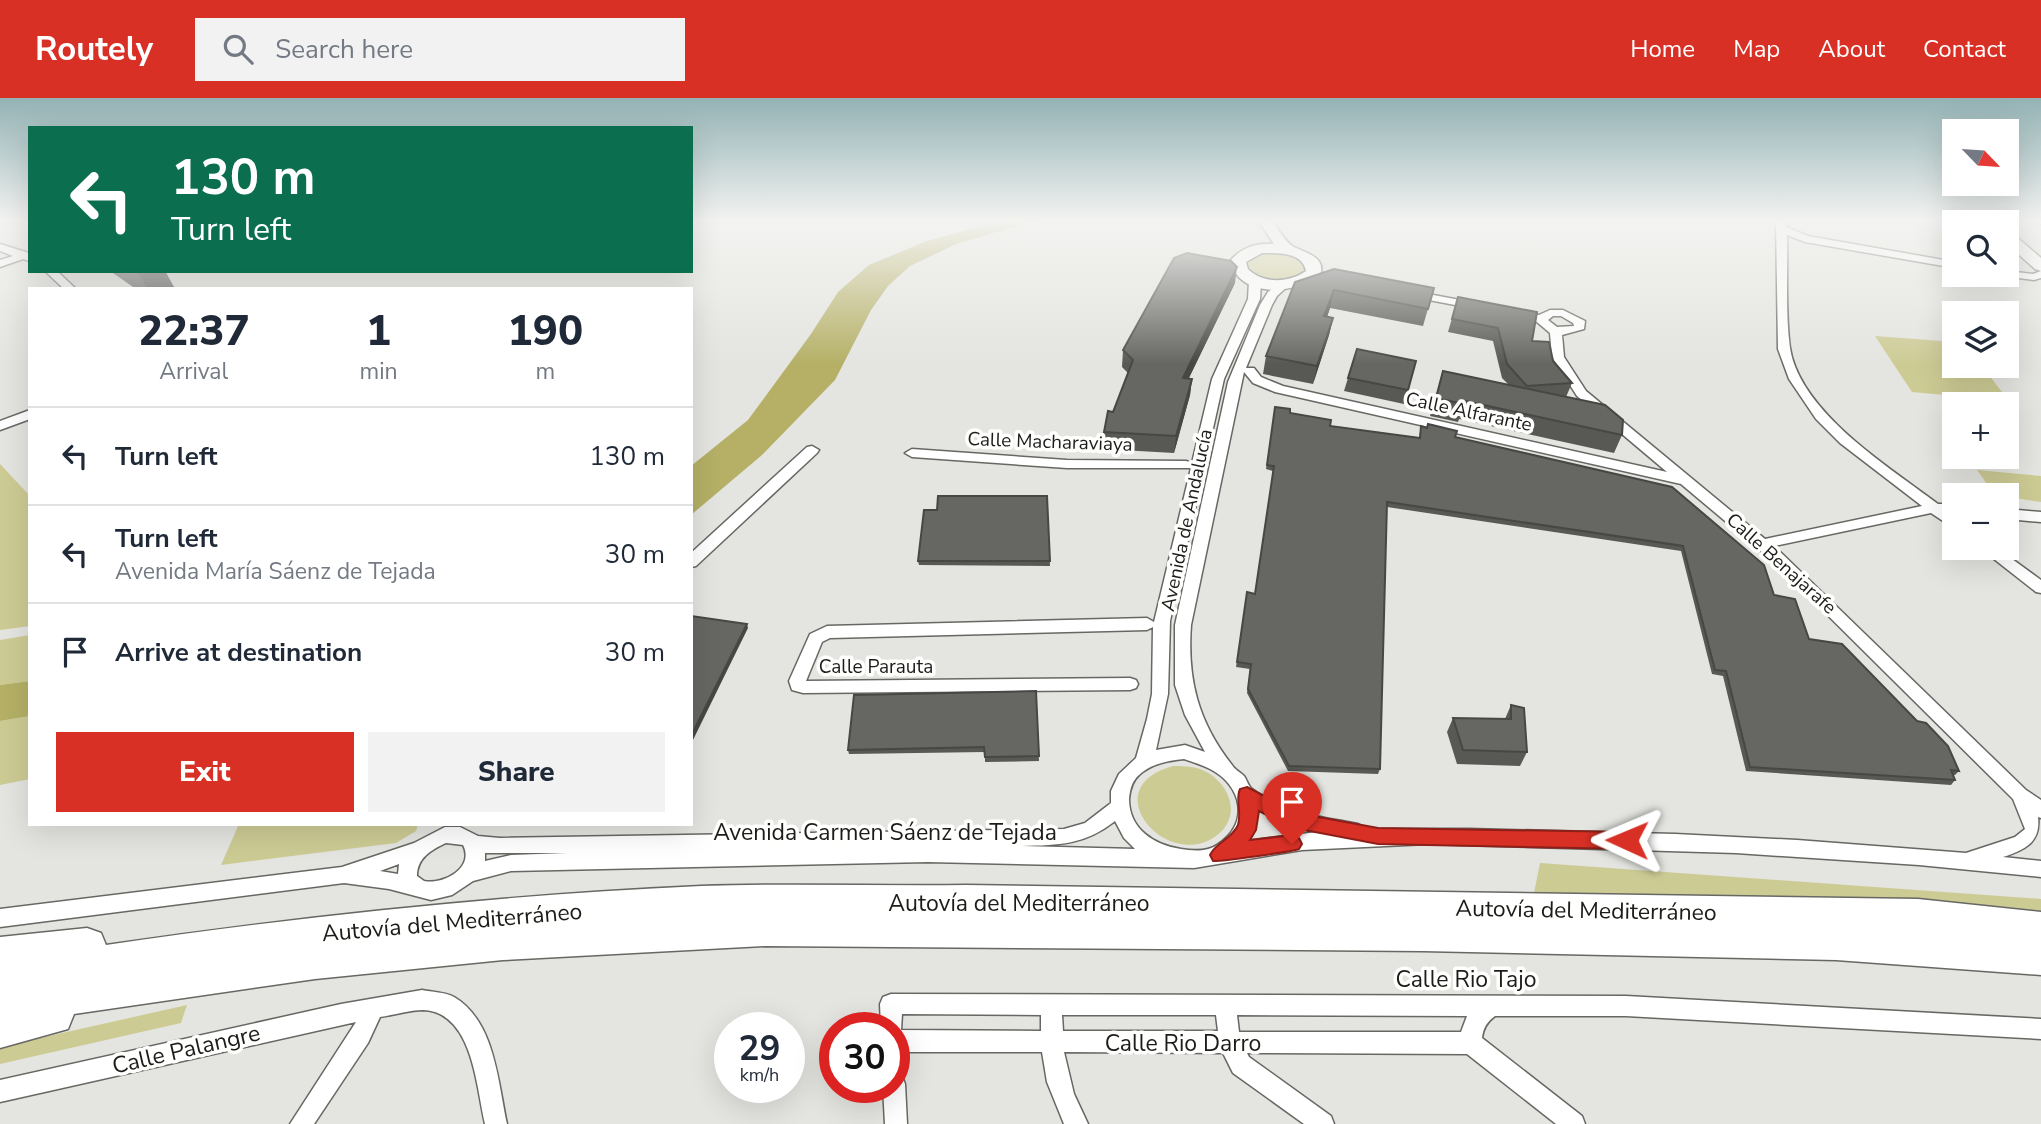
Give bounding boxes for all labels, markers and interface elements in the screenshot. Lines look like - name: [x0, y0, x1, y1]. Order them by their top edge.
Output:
- search box: [195, 18, 685, 81]
- text: Routely: [35, 27, 153, 72]
- icon: search: [219, 30, 257, 68]
- text: Search here: [275, 32, 413, 67]
- text: Home: [1630, 33, 1695, 65]
- text: Map: [1733, 33, 1780, 65]
- text: About: [1818, 33, 1885, 65]
- text: Contact: [1923, 33, 2006, 65]
- north arrow: [1942, 119, 2020, 196]
- map controls: [1942, 119, 2019, 560]
- text: 130 m: [171, 144, 315, 211]
- icon: left: [56, 154, 147, 245]
- text: Turn left: [171, 208, 291, 251]
- button: search: [1942, 210, 2019, 287]
- button: layers: [1942, 301, 2019, 378]
- text: 22:37: [138, 303, 250, 360]
- text: 1: [366, 303, 391, 360]
- text: 190: [508, 303, 583, 360]
- text: Arrival: [159, 356, 228, 387]
- text: min: [360, 356, 398, 387]
- text: m: [535, 356, 555, 387]
- street label: Calle Alfarante: [1403, 386, 1534, 438]
- button: +: [1942, 392, 2019, 469]
- street label: Calle Macharaviaya: [967, 426, 1133, 458]
- street label: Avenida de Andalucía: [1155, 427, 1219, 614]
- icon: left: [56, 437, 94, 475]
- text: Turn left: [115, 439, 218, 474]
- text: 130 m: [589, 439, 665, 474]
- button: −: [1942, 483, 2019, 560]
- street label: Calle Benajarafe: [1721, 507, 1842, 620]
- text: Turn left: [115, 521, 218, 556]
- icon: left: [56, 535, 94, 573]
- text: 30 m: [605, 537, 665, 572]
- text: Avenida María Sáenz de Tejada: [115, 556, 436, 587]
- icon: arrive: [56, 633, 94, 671]
- text: Arrive at destination: [115, 635, 362, 670]
- text: 30 m: [605, 635, 665, 670]
- street label: Calle Parauta: [819, 654, 933, 680]
- button: Exit: [56, 732, 354, 812]
- button: Share: [368, 732, 665, 812]
- pin: [1262, 772, 1322, 844]
- icon: arrive: [1273, 783, 1311, 821]
- position arrow: [1590, 803, 1664, 877]
- street label: Avenida Carmen Sáenz de Tejada: [713, 817, 1057, 848]
- street label: Autovía del Mediterráneo: [888, 888, 1150, 919]
- street label: Autovía del Mediterráneo: [1455, 893, 1717, 928]
- street label: Autovía del Mediterráneo: [321, 896, 584, 949]
- street label: Calle Rio Tajo: [1396, 964, 1536, 995]
- speed limit sign: 30: [819, 1012, 910, 1103]
- street label: Calle Palangre: [109, 1017, 263, 1082]
- text: 29: [738, 1025, 781, 1072]
- street label: Calle Rio Darro: [1105, 1028, 1261, 1059]
- text: km/h: [740, 1063, 779, 1087]

